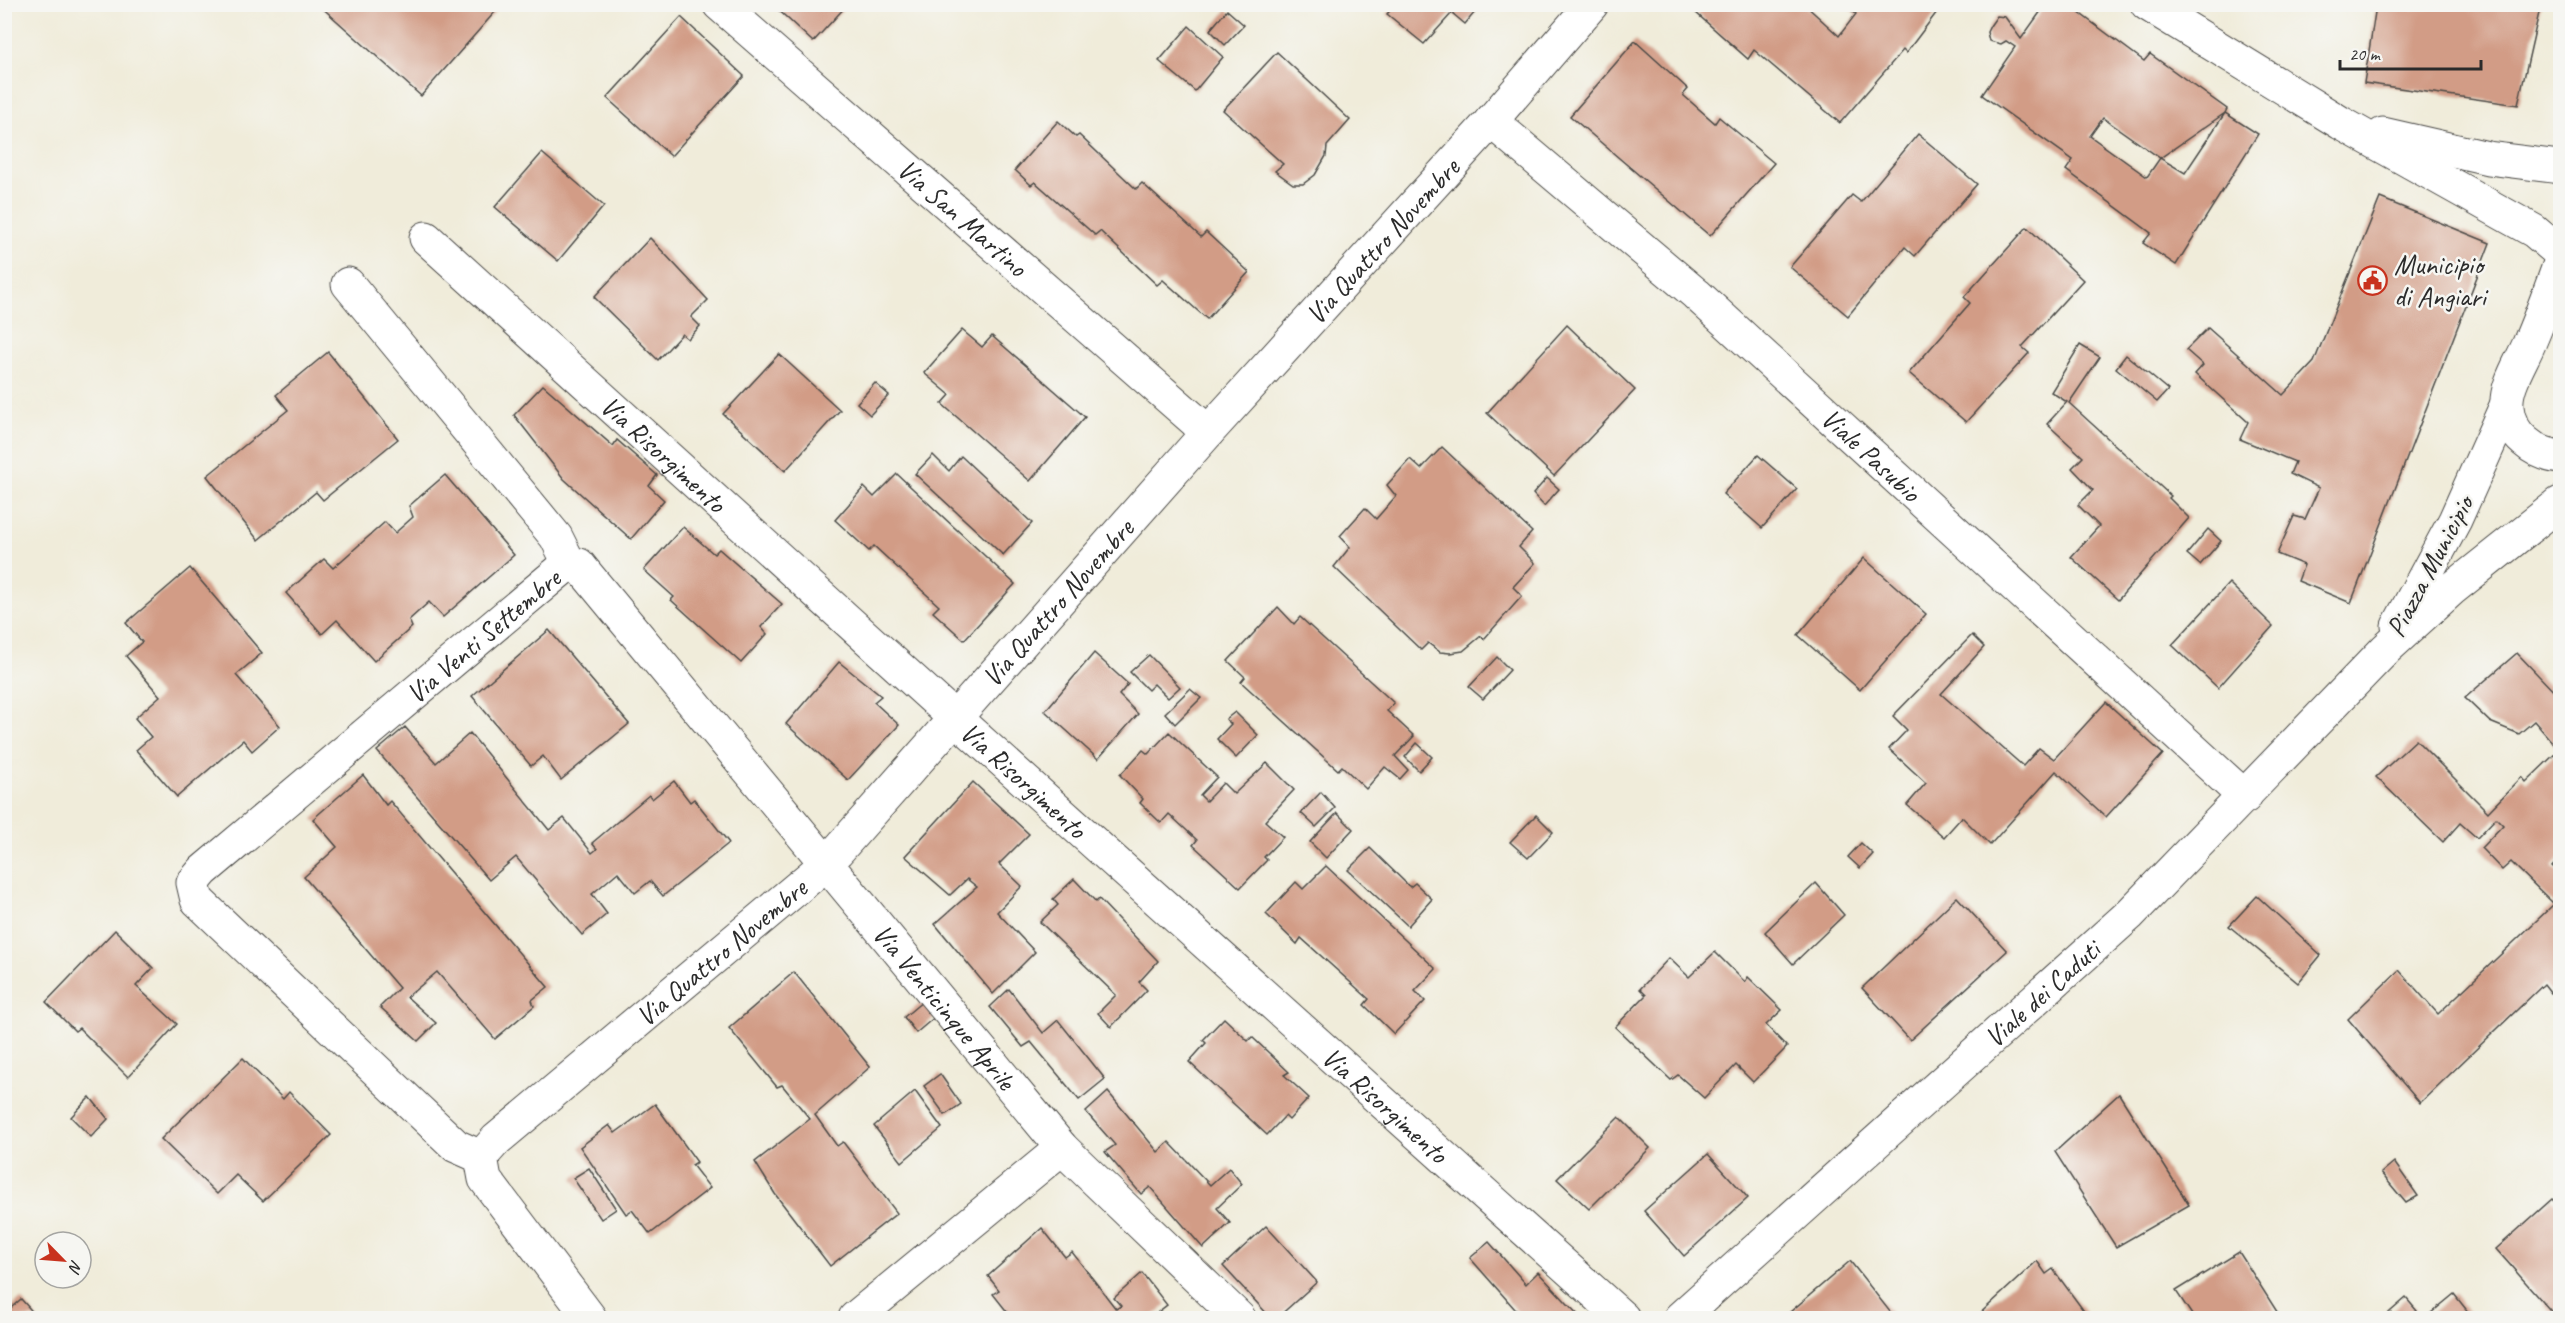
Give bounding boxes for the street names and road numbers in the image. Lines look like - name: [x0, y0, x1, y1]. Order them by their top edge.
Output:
- street label: Via Quattro Novembre: [1298, 149, 1468, 331]
- street label: Via San Martino: [890, 152, 1036, 285]
- street label: Via Risorgimento: [593, 388, 735, 521]
- street label: Viale Pasubio: [1814, 401, 1929, 511]
- street label: Piazza Municipio: [2378, 487, 2483, 643]
- street label: Via Quattro Novembre: [974, 510, 1142, 694]
- street label: Via Venti Settembre: [399, 560, 569, 711]
- street label: Via Risorgimento: [953, 715, 1095, 847]
- street label: Via Quattro Novembre: [629, 869, 815, 1034]
- street label: Via Venticinque Aprile: [865, 917, 1024, 1098]
- street label: Viale dei Caduti: [1977, 930, 2110, 1055]
- street label: Via Risorgimento: [1315, 1039, 1457, 1172]

